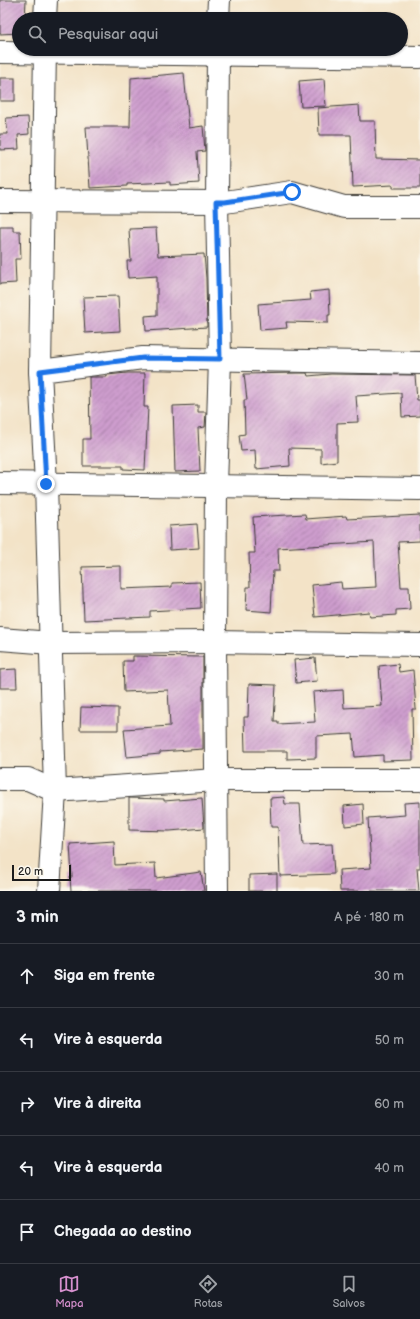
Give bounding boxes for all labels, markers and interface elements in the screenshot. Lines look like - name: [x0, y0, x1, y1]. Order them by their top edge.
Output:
- search box: [12, 12, 408, 56]
- icon: search: [26, 23, 48, 45]
- text: Pesquisar aqui: [58, 25, 158, 44]
- route start: [283, 183, 301, 201]
- route end: [37, 475, 55, 493]
- scale bar: [12, 863, 71, 882]
- text: 20 m: [18, 865, 43, 878]
- text: 3 min: [16, 907, 59, 927]
- text: A pé · 180 m: [334, 909, 404, 925]
- icon: ahead: [16, 965, 38, 987]
- text: Siga em frente: [54, 966, 155, 985]
- text: 30 m: [374, 968, 404, 984]
- icon: left: [16, 1029, 38, 1051]
- text: Vire à esquerda: [54, 1030, 162, 1049]
- text: 50 m: [375, 1032, 404, 1048]
- icon: right: [16, 1093, 38, 1115]
- text: Vire à direita: [54, 1094, 141, 1113]
- text: 60 m: [374, 1096, 404, 1112]
- icon: left: [16, 1157, 38, 1179]
- text: Vire à esquerda: [54, 1158, 162, 1177]
- text: 40 m: [374, 1160, 404, 1176]
- icon: arrive: [16, 1221, 38, 1243]
- text: Chegada ao destino: [54, 1222, 192, 1241]
- tab: Mapa: [55, 1273, 83, 1310]
- tab: Rotas: [194, 1273, 222, 1310]
- tab: Salvos: [333, 1273, 365, 1310]

